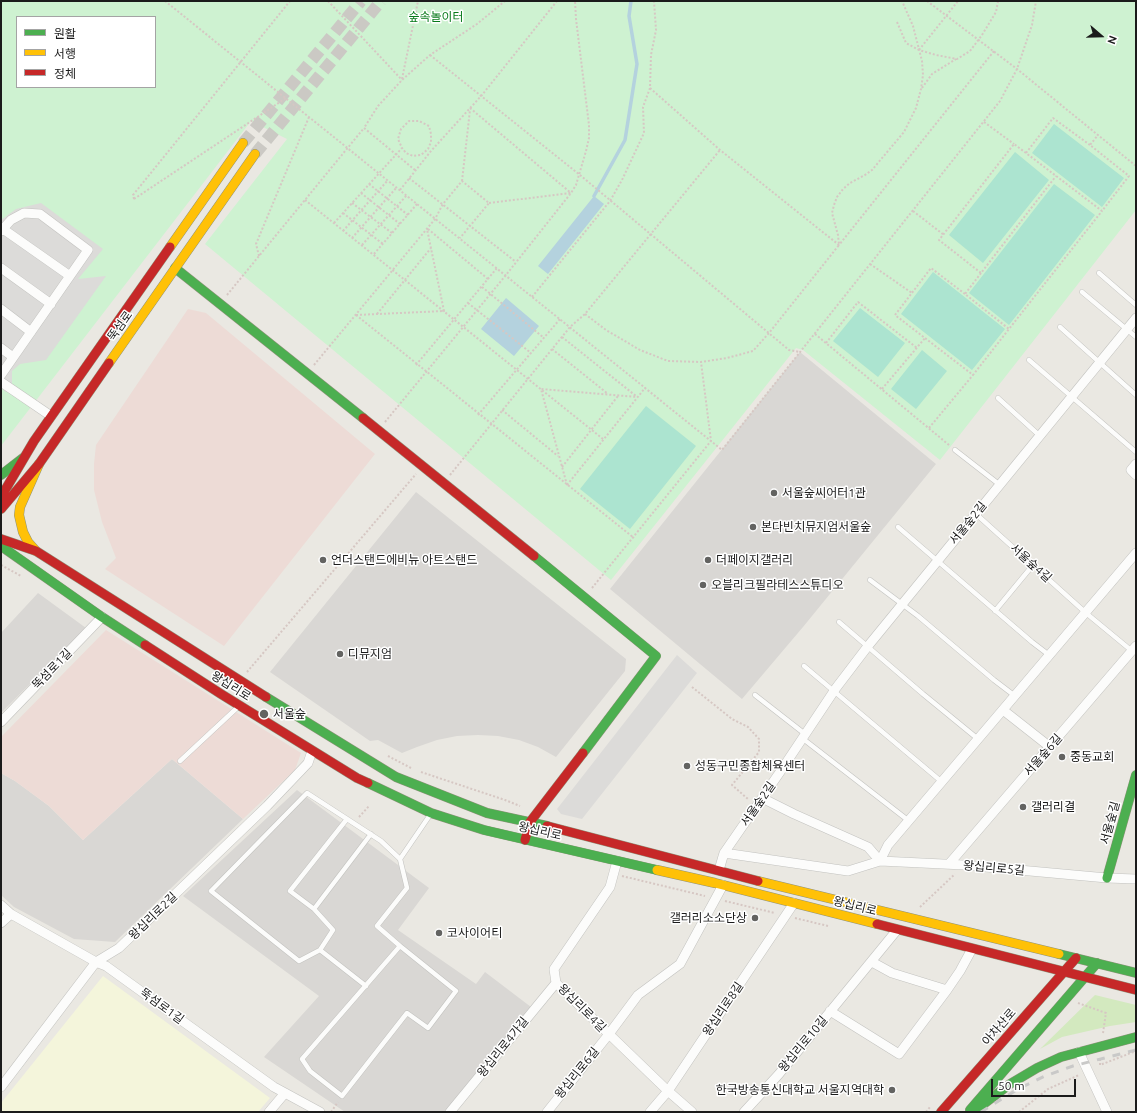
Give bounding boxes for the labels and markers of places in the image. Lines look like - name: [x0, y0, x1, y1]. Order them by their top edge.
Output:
- place label: 서울숲씨어터1관: [782, 486, 866, 500]
- marker: 서울숲씨어터1관: [769, 488, 779, 498]
- place label: 본다빈치뮤지엄서울숲: [761, 520, 871, 534]
- marker: 본다빈치뮤지엄서울숲: [748, 522, 758, 532]
- place label: 언더스탠드에비뉴 아트스탠드: [331, 553, 477, 567]
- place label: 더페이지갤러리: [716, 553, 793, 567]
- marker: 언더스탠드에비뉴 아트스탠드: [318, 555, 328, 565]
- marker: 더페이지갤러리: [703, 555, 713, 565]
- place label: 오블리크필라테스스튜디오: [711, 578, 843, 592]
- marker: 오블리크필라테스스튜디오: [698, 580, 708, 590]
- place label: 디뮤지엄: [348, 647, 392, 661]
- marker: 디뮤지엄: [335, 649, 345, 659]
- place label: 서울숲: [273, 707, 306, 721]
- marker: 서울숲: [258, 708, 270, 720]
- place label: 중동교회: [1070, 750, 1114, 764]
- marker: 중동교회: [1057, 752, 1067, 762]
- place label: 성동구민종합체육센터: [695, 759, 805, 773]
- marker: 성동구민종합체육센터: [682, 761, 692, 771]
- place label: 갤러리결: [1031, 800, 1075, 814]
- marker: 갤러리결: [1018, 802, 1028, 812]
- place label: 갤러리소소단상: [670, 911, 747, 925]
- marker: 갤러리소소단상: [750, 913, 760, 923]
- place label: 코사이어티: [447, 926, 502, 940]
- marker: 코사이어티: [434, 928, 444, 938]
- place label: 한국방송통신대학교 서울지역대학: [716, 1083, 884, 1097]
- marker: 한국방송통신대학교 서울지역대학: [887, 1085, 897, 1095]

